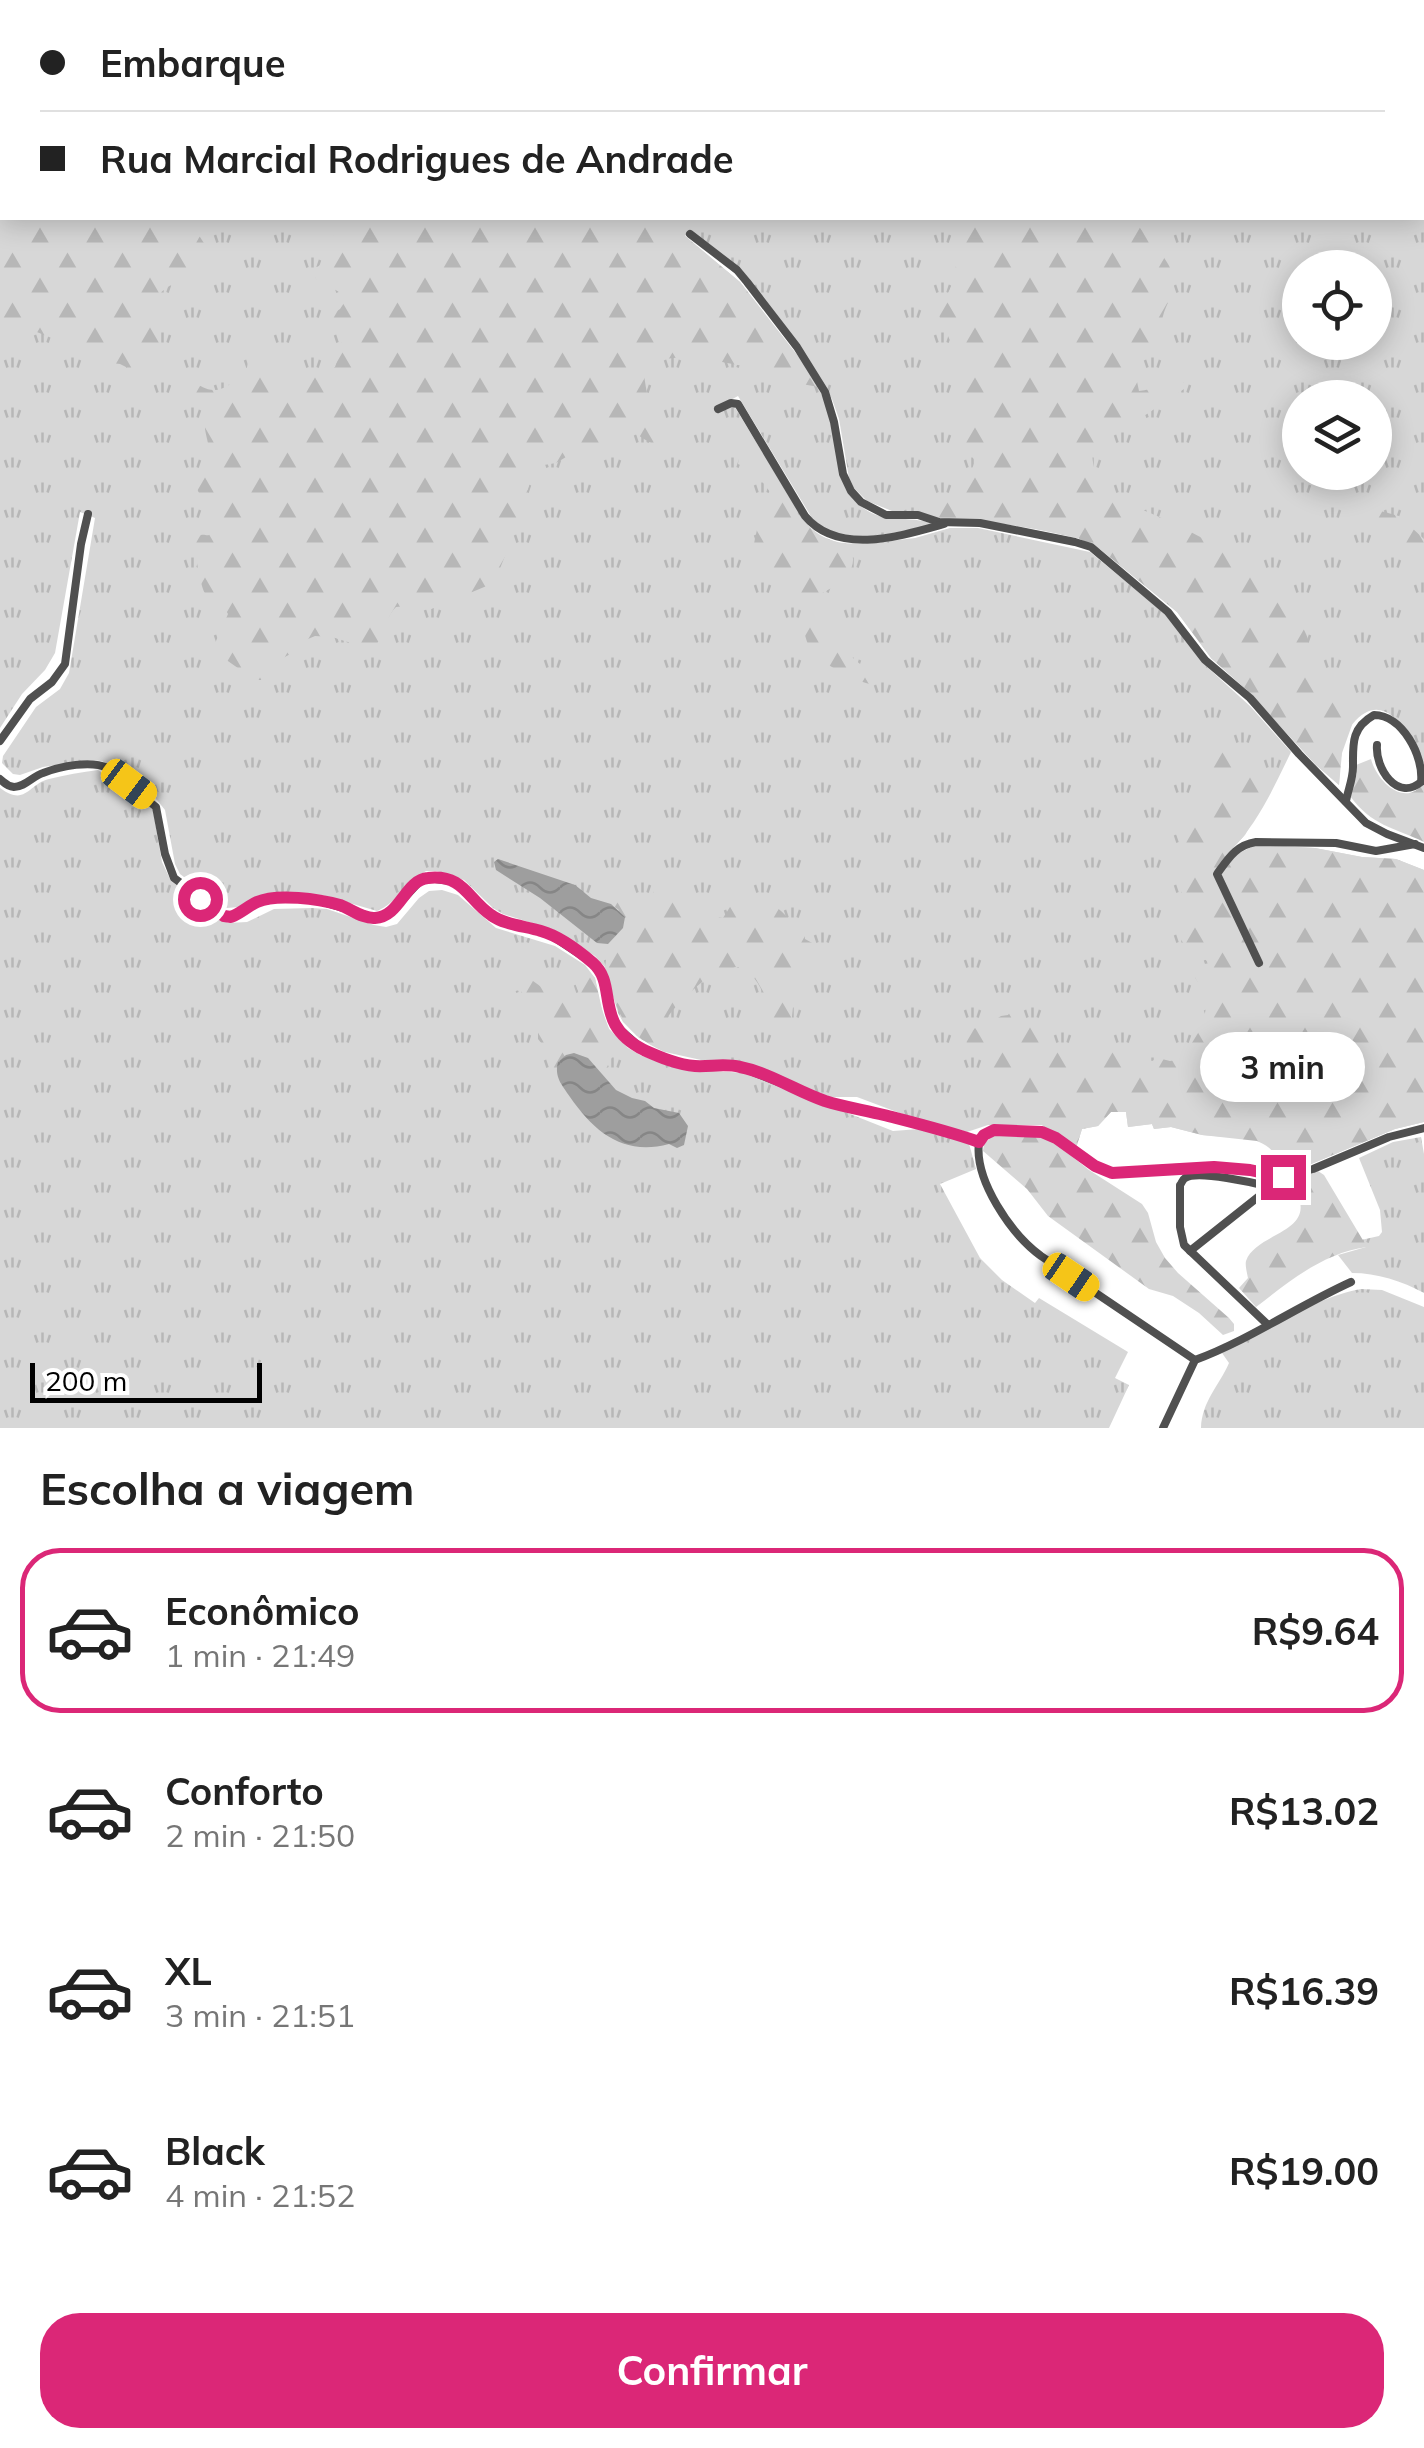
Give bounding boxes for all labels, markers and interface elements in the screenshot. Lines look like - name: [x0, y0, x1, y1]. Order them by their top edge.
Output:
- text: Embarque: [100, 39, 286, 87]
- text: Rua Marcial Rodrigues de Andrade: [100, 135, 734, 183]
- map controls: [1282, 250, 1392, 490]
- button: locate: [1282, 250, 1392, 360]
- button: layers: [1282, 380, 1392, 490]
- car: [96, 754, 162, 814]
- route start: [178, 877, 223, 922]
- callout: 3 min: [1200, 1032, 1366, 1102]
- text: 3 min: [1240, 1047, 1325, 1087]
- route end: [1261, 1155, 1306, 1200]
- car: [1038, 1248, 1104, 1306]
- scale bar: [30, 1358, 262, 1402]
- text: 200 m: [45, 1363, 127, 1398]
- text: Escolha a viagem: [40, 1460, 415, 1516]
- icon: car: [45, 1586, 135, 1676]
- text: Econômico: [165, 1587, 360, 1635]
- text: R$9.64: [1252, 1607, 1379, 1655]
- text: 1 min · 21:49: [165, 1635, 355, 1675]
- icon: car: [45, 1766, 135, 1856]
- text: Conforto: [165, 1767, 324, 1815]
- text: R$13.02: [1229, 1787, 1379, 1835]
- text: 2 min · 21:50: [165, 1815, 355, 1855]
- icon: car: [45, 1946, 135, 2036]
- text: XL: [165, 1947, 212, 1995]
- text: R$16.39: [1229, 1967, 1379, 2015]
- text: 3 min · 21:51: [165, 1995, 355, 2035]
- icon: car: [45, 2126, 135, 2216]
- text: Black: [165, 2127, 265, 2175]
- text: R$19.00: [1229, 2147, 1379, 2195]
- text: 4 min · 21:52: [165, 2175, 355, 2215]
- button: Confirmar: [40, 2313, 1384, 2428]

